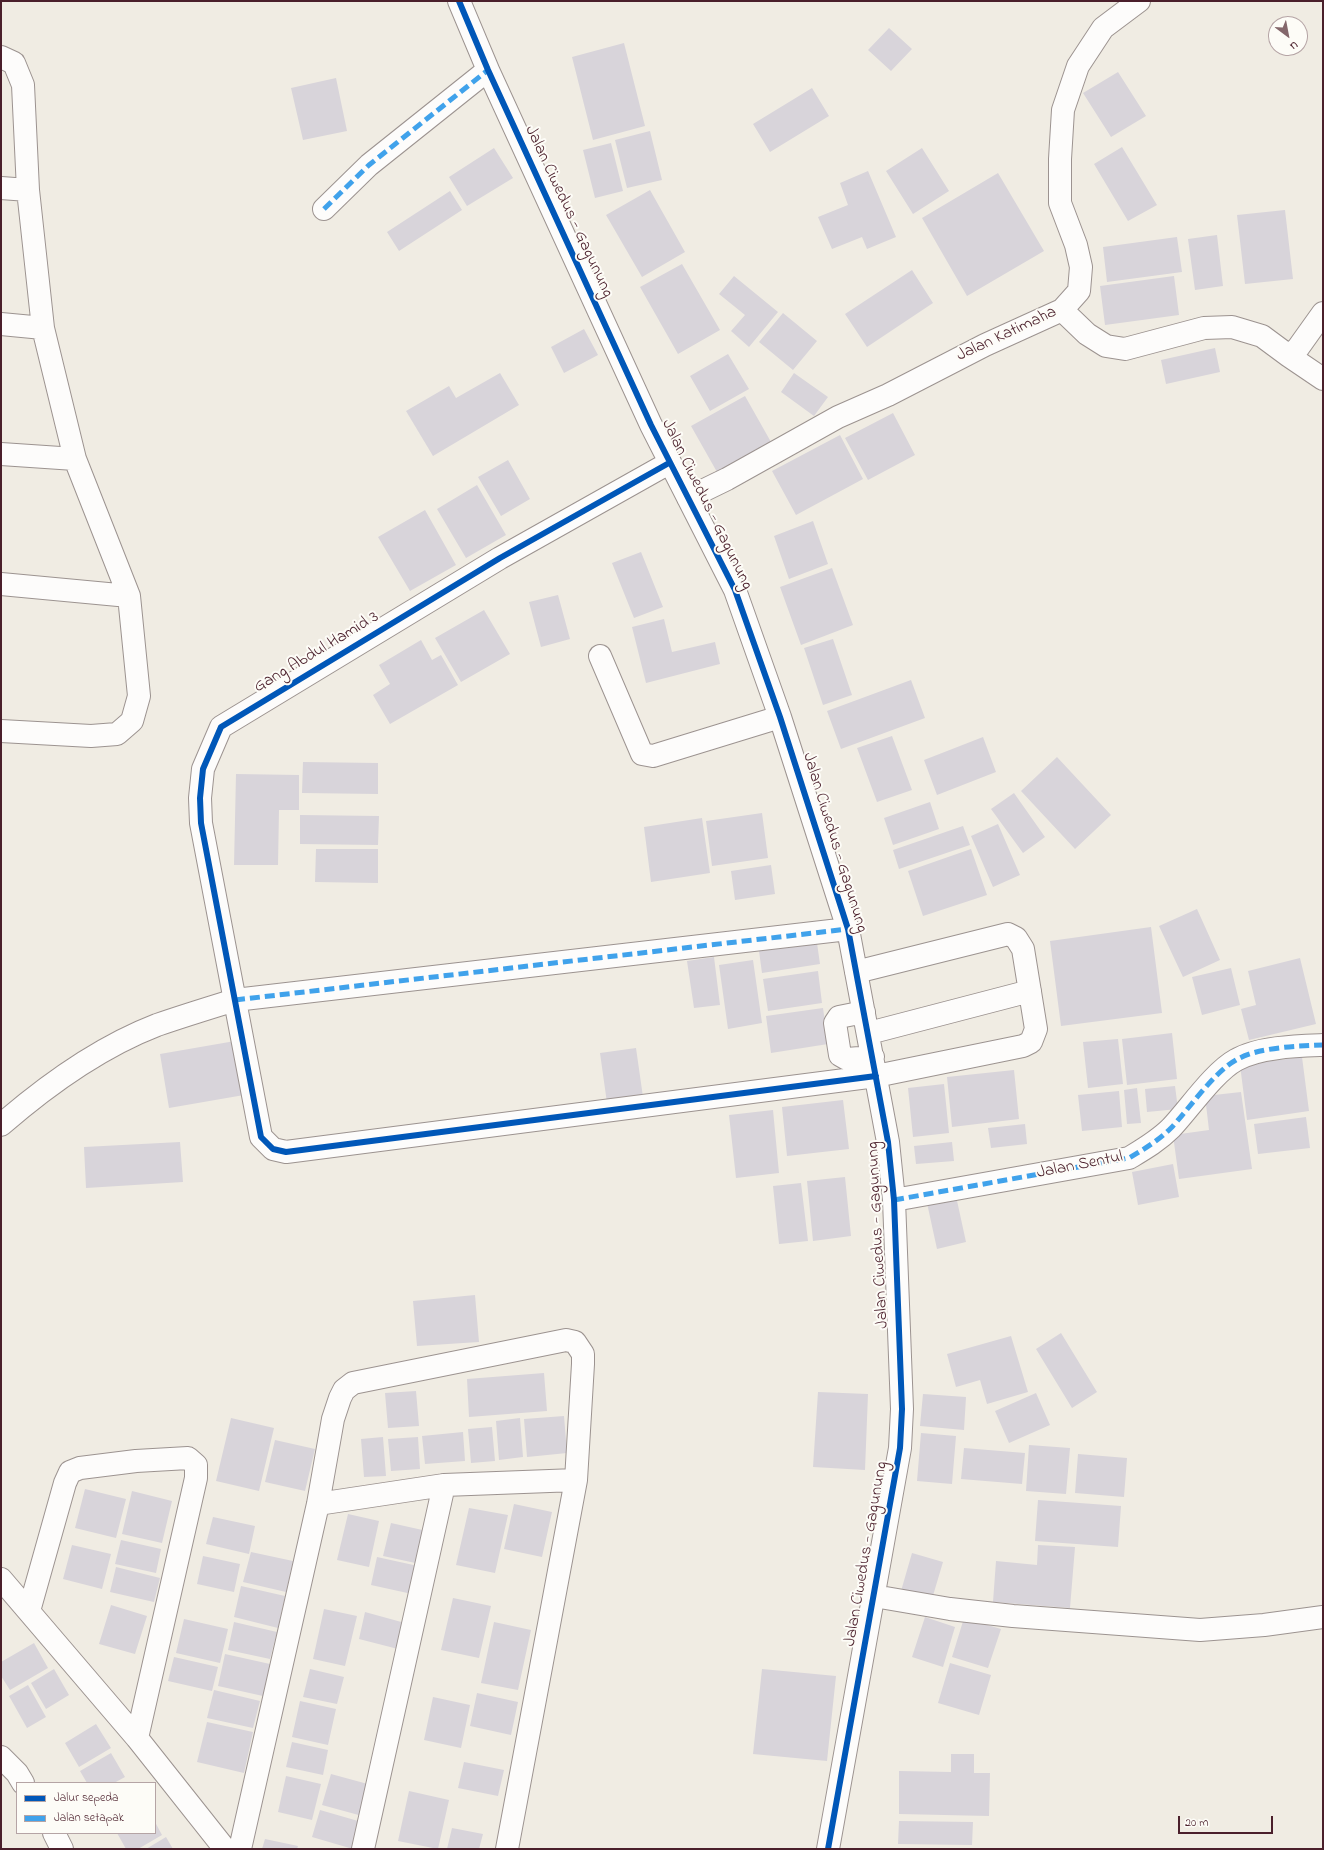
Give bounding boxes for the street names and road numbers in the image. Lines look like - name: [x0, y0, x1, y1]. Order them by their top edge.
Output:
- street label: Jalan Ciwedus - Gagunung: [519, 123, 617, 301]
- street label: Jalan Katimaha: [954, 303, 1060, 367]
- street label: Jalan Ciwedus - Gagunung: [656, 416, 756, 594]
- street label: Gang Abdul Hamid 3: [251, 608, 383, 698]
- street label: Jalan Ciwedus - Gagunung: [797, 750, 871, 936]
- street label: Jalan Ciwedus - Gagunung: [864, 1141, 894, 1329]
- street label: Jalan Sentul: [1035, 1148, 1125, 1184]
- street label: Jalan Ciwedus - Gagunung: [841, 1460, 893, 1648]

